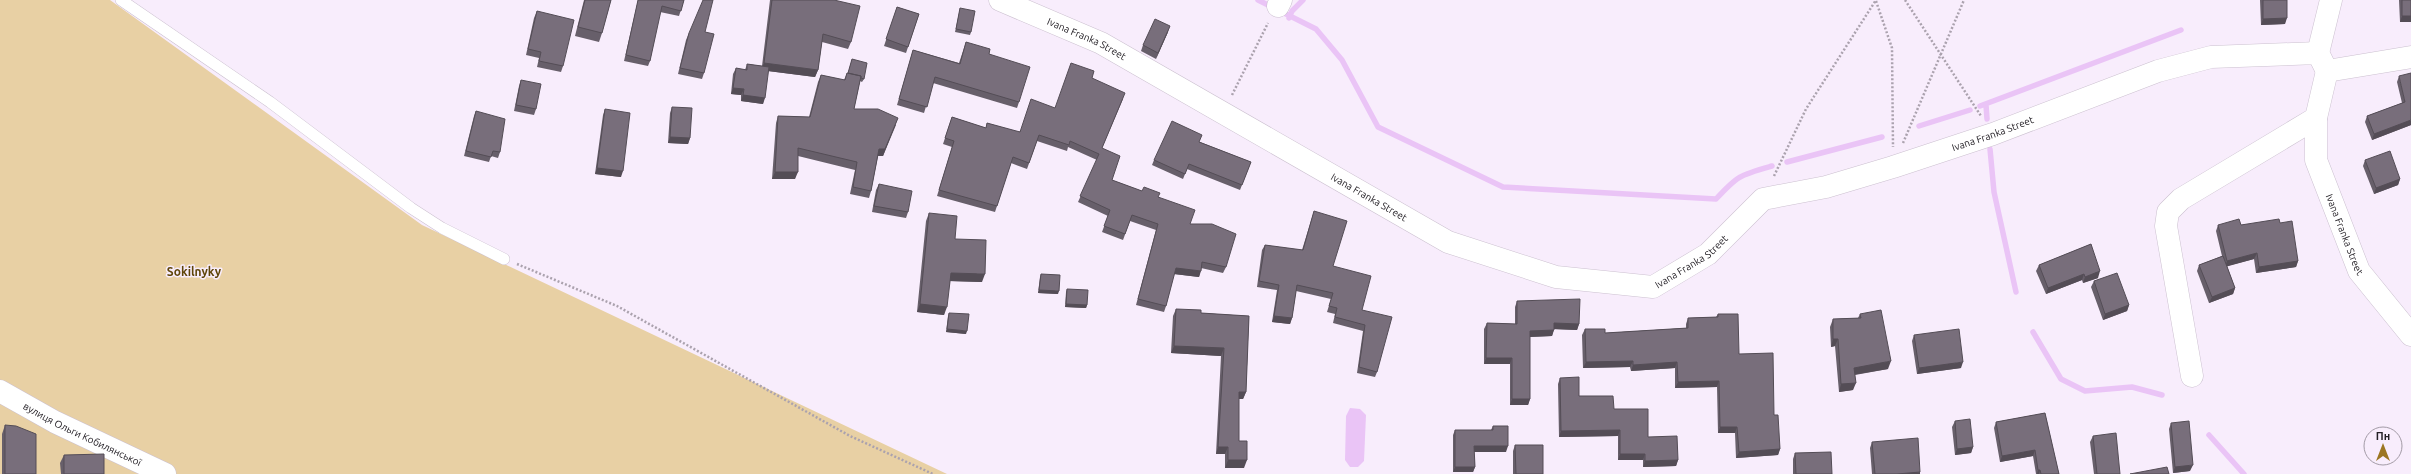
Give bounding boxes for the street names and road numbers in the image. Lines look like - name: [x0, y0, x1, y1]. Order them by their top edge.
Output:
- street label: Ivana Franka Street: [1046, 15, 1128, 62]
- street label: Ivana Franka Street: [1950, 114, 2035, 153]
- street label: Ivana Franka Street: [1329, 171, 1409, 223]
- street label: Ivana Franka Street: [2324, 192, 2366, 277]
- street label: Ivana Franka Street: [1653, 232, 1730, 290]
- street label: вулиця Ольги Кобилянської: [22, 400, 144, 468]

